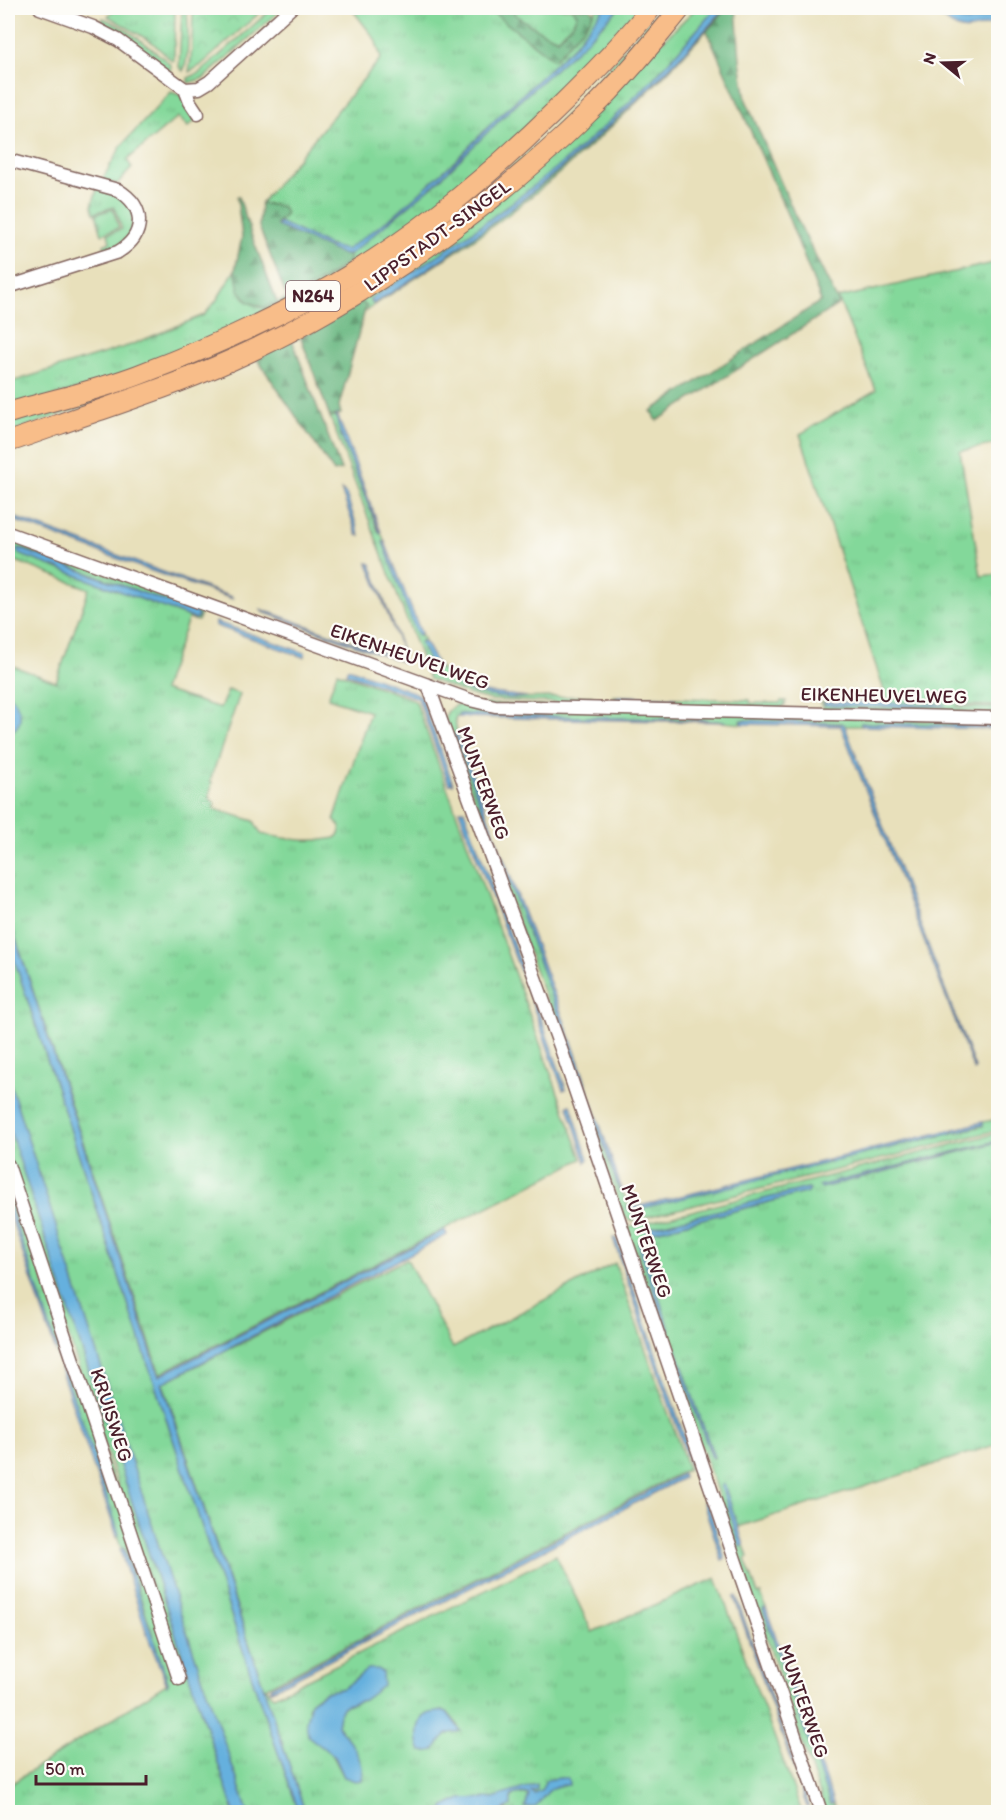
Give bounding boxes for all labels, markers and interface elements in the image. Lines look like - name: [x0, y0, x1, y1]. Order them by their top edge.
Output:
- north arrow: [913, 33, 973, 93]
- text: N: [919, 50, 940, 66]
- street label: LIPPSTADT-SINGEL: [359, 174, 515, 296]
- road number: N264: [286, 281, 340, 311]
- street label: EIKENHEUVELWEG: [327, 618, 493, 694]
- street label: EIKENHEUVELWEG: [800, 682, 968, 708]
- street label: MUNTERWEG: [452, 723, 516, 843]
- street label: MUNTERWEG: [616, 1181, 678, 1301]
- street label: KRUISWEG: [86, 1365, 138, 1465]
- street label: MUNTERWEG: [773, 1641, 835, 1761]
- scale bar: [36, 1748, 146, 1786]
- text: 50 m: [45, 1758, 85, 1780]

